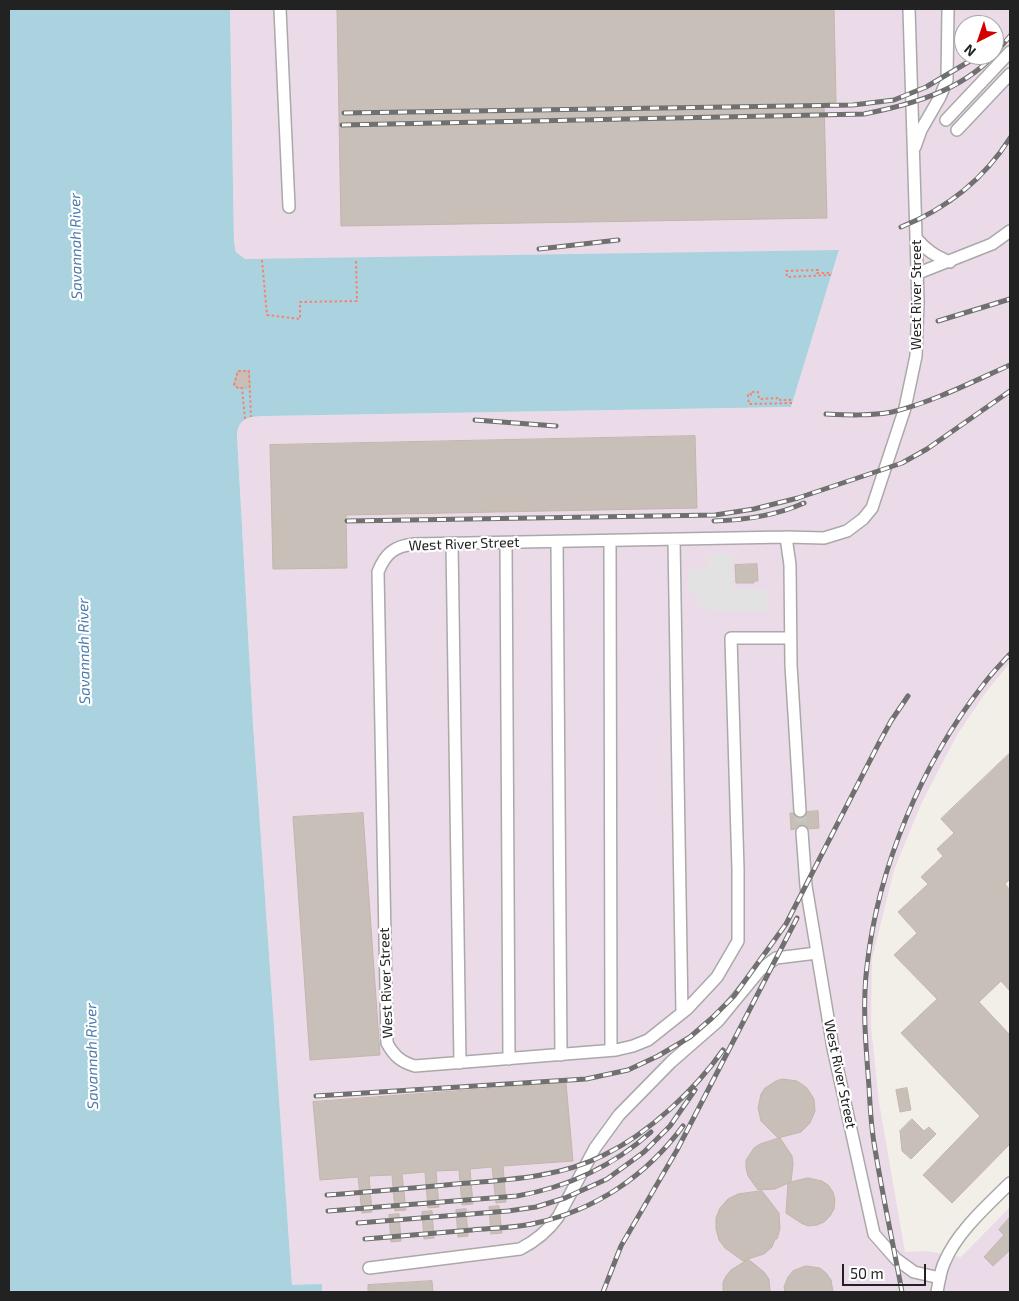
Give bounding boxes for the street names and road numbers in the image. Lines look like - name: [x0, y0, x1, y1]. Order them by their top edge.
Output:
- street label: West River Street: [908, 240, 924, 350]
- street label: West River Street: [408, 534, 520, 554]
- street label: West River Street: [376, 927, 396, 1039]
- street label: West River Street: [820, 1018, 860, 1130]

